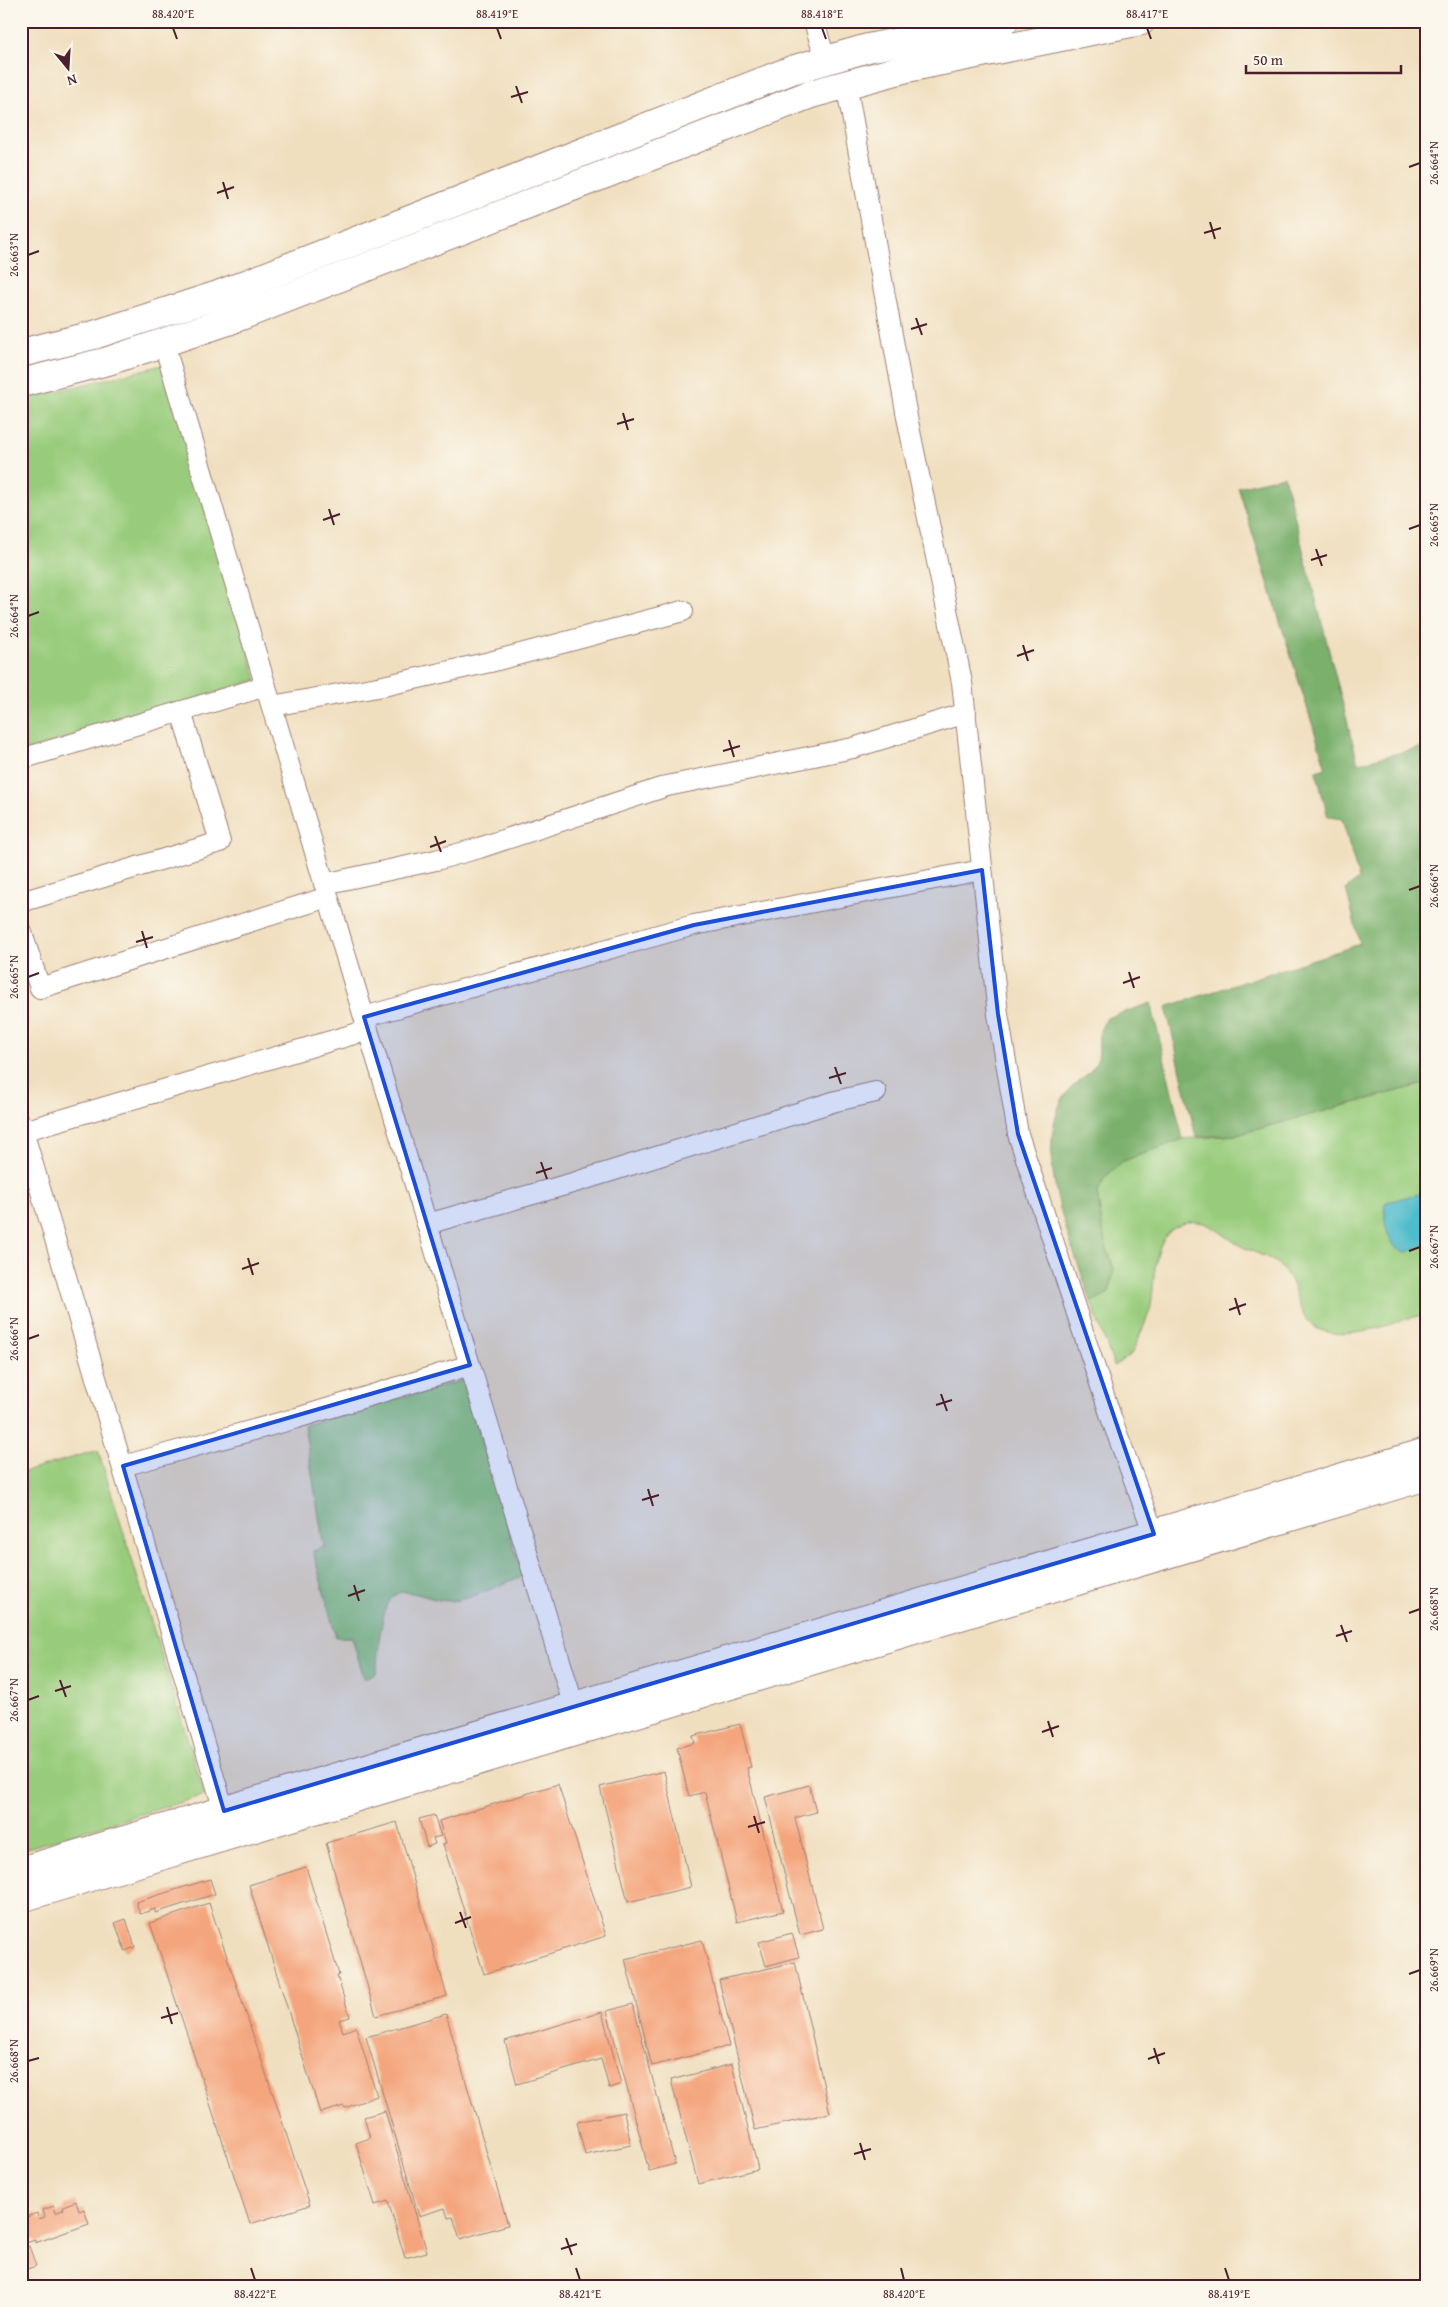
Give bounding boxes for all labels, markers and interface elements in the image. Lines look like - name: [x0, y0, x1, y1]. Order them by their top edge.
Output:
- text: 88.420°E: [152, 5, 194, 22]
- text: 88.419°E: [476, 5, 518, 22]
- text: 88.418°E: [801, 5, 843, 22]
- text: 88.417°E: [1126, 5, 1168, 22]
- north arrow: [42, 42, 92, 92]
- scale bar: [1246, 42, 1400, 74]
- text: 50 m: [1253, 49, 1284, 70]
- text: N: [64, 69, 80, 92]
- text: 26.664°N: [1425, 141, 1442, 185]
- text: 26.663°N: [5, 233, 22, 277]
- text: 26.665°N: [1425, 503, 1442, 547]
- text: 26.664°N: [5, 594, 22, 638]
- text: 26.666°N: [1425, 864, 1442, 908]
- text: 26.665°N: [5, 955, 22, 999]
- text: 26.667°N: [1425, 1225, 1442, 1269]
- text: 26.666°N: [5, 1317, 22, 1361]
- text: 26.668°N: [1425, 1587, 1442, 1631]
- text: 26.667°N: [5, 1678, 22, 1722]
- text: 26.669°N: [1425, 1948, 1442, 1992]
- text: 26.668°N: [5, 2039, 22, 2083]
- text: 88.422°E: [234, 2285, 276, 2302]
- text: 88.421°E: [559, 2285, 601, 2302]
- text: 88.420°E: [883, 2285, 925, 2302]
- text: 88.419°E: [1208, 2285, 1250, 2302]

